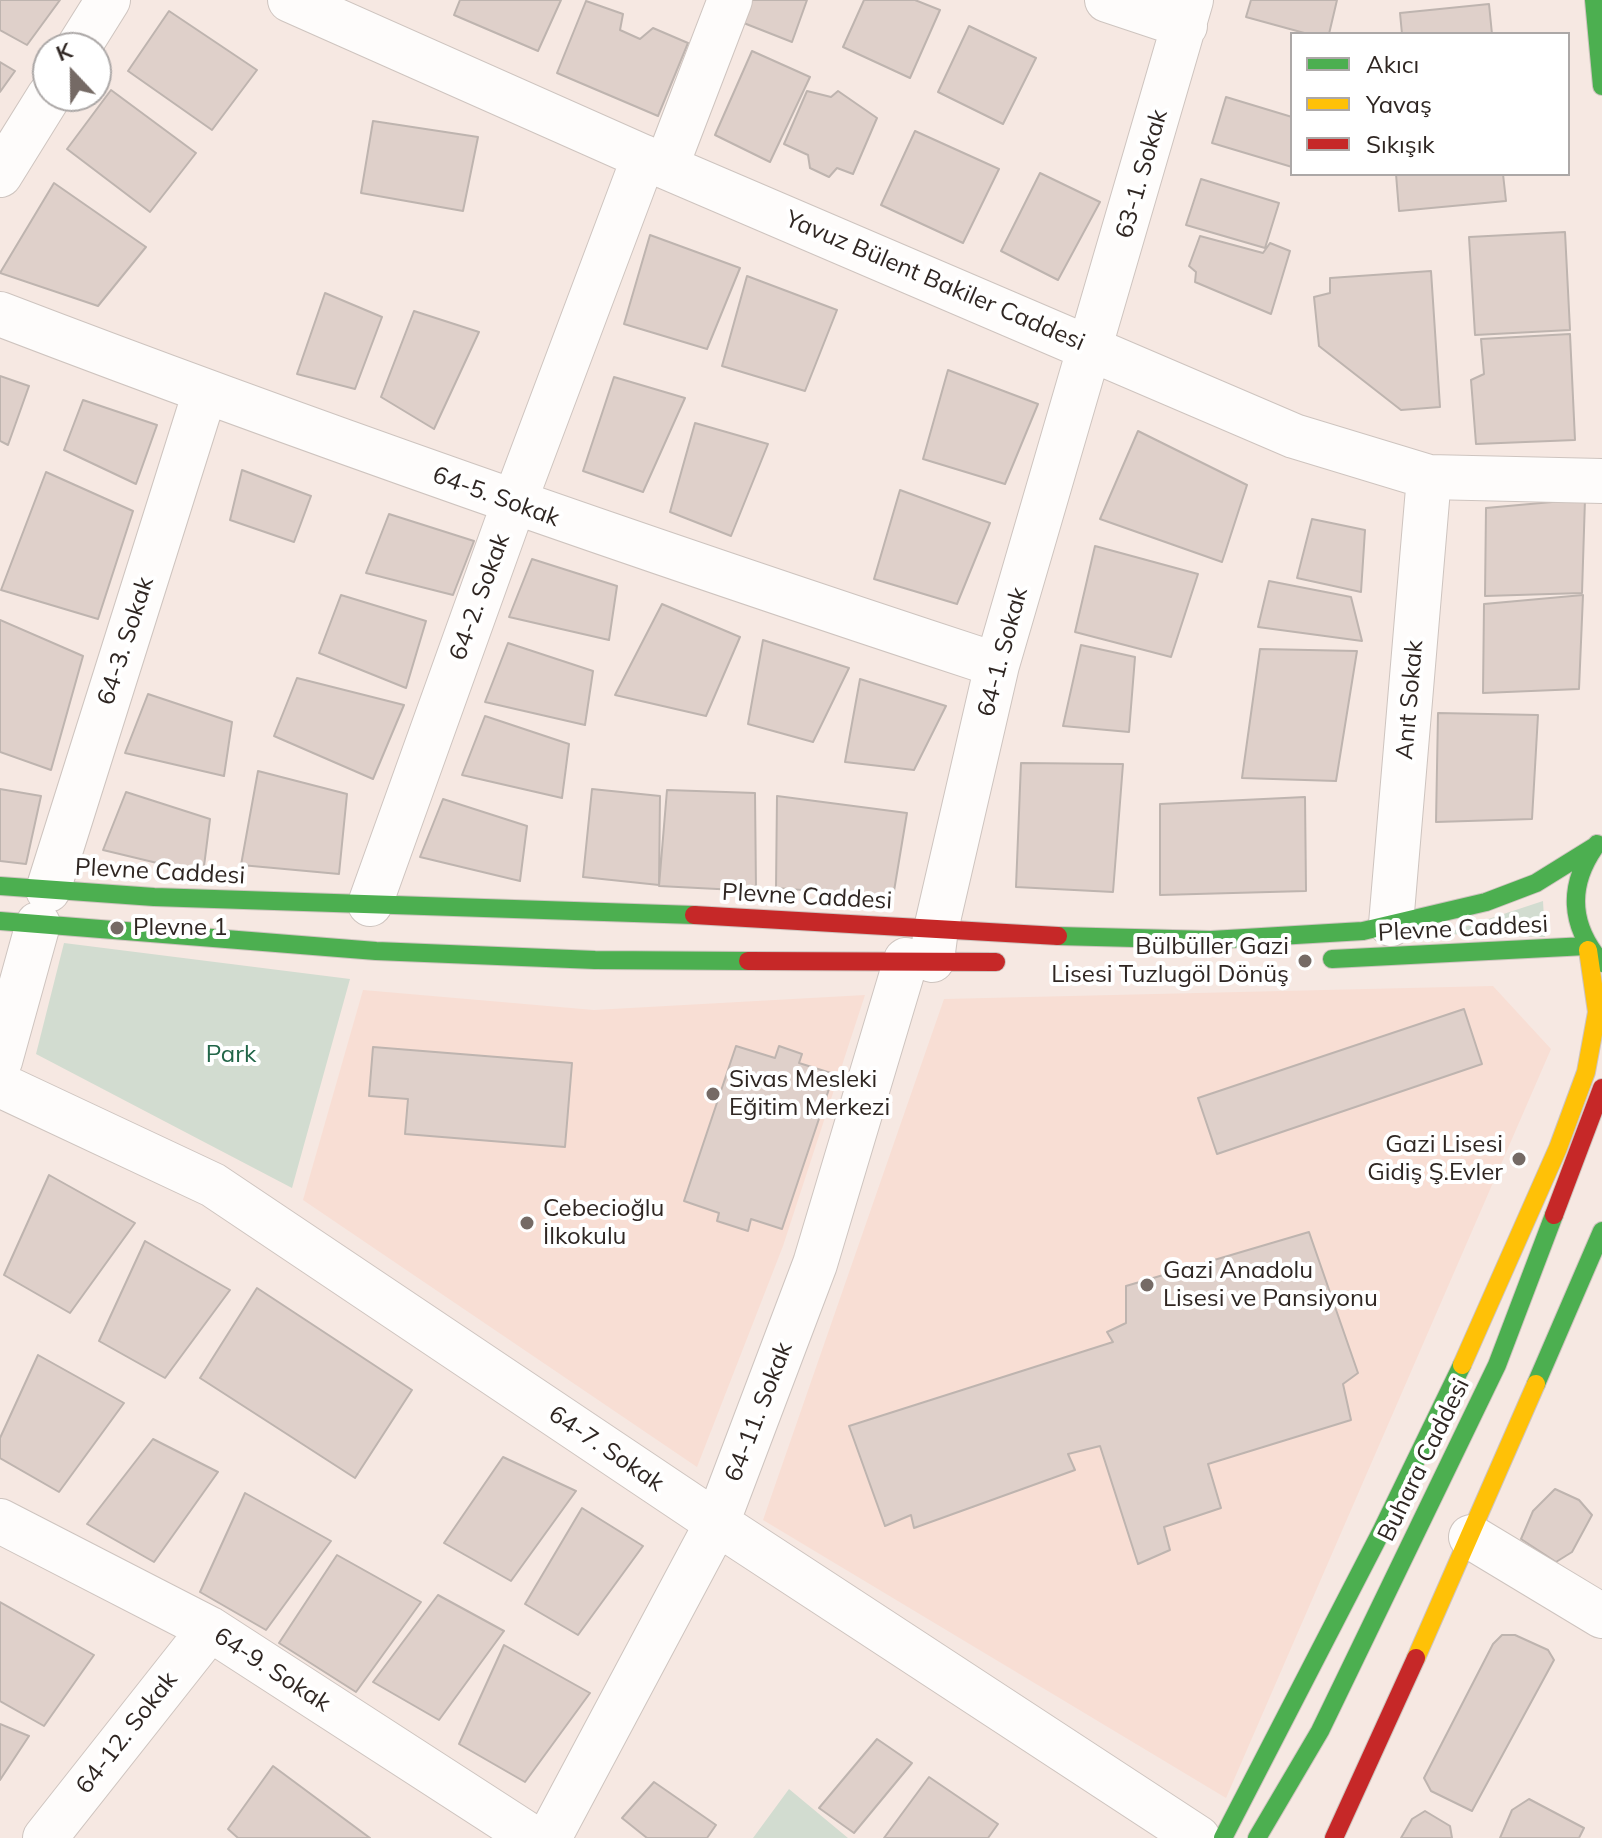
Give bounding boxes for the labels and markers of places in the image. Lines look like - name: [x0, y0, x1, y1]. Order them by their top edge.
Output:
- place label: Plevne 1: [133, 914, 228, 942]
- marker: Plevne 1: [108, 919, 126, 937]
- place label: Bülbüller Gazi Lisesi Tuzlugöl Dönüş: [1051, 933, 1289, 989]
- marker: Bülbüller Gazi Lisesi Tuzlugöl Dönüş: [1296, 952, 1314, 970]
- place label: Sivas Mesleki Eğitim Merkezi: [729, 1066, 890, 1122]
- marker: Sivas Mesleki Eğitim Merkezi: [704, 1085, 722, 1103]
- place label: Gazi Lisesi Gidiş Ş.Evler: [1367, 1131, 1503, 1187]
- marker: Gazi Lisesi Gidiş Ş.Evler: [1510, 1150, 1528, 1168]
- place label: Cebecioğlu İlkokulu: [543, 1195, 664, 1251]
- marker: Cebecioğlu İlkokulu: [518, 1214, 536, 1232]
- place label: Gazi Anadolu Lisesi ve Pansiyonu: [1163, 1257, 1378, 1313]
- marker: Gazi Anadolu Lisesi ve Pansiyonu: [1138, 1276, 1156, 1294]

